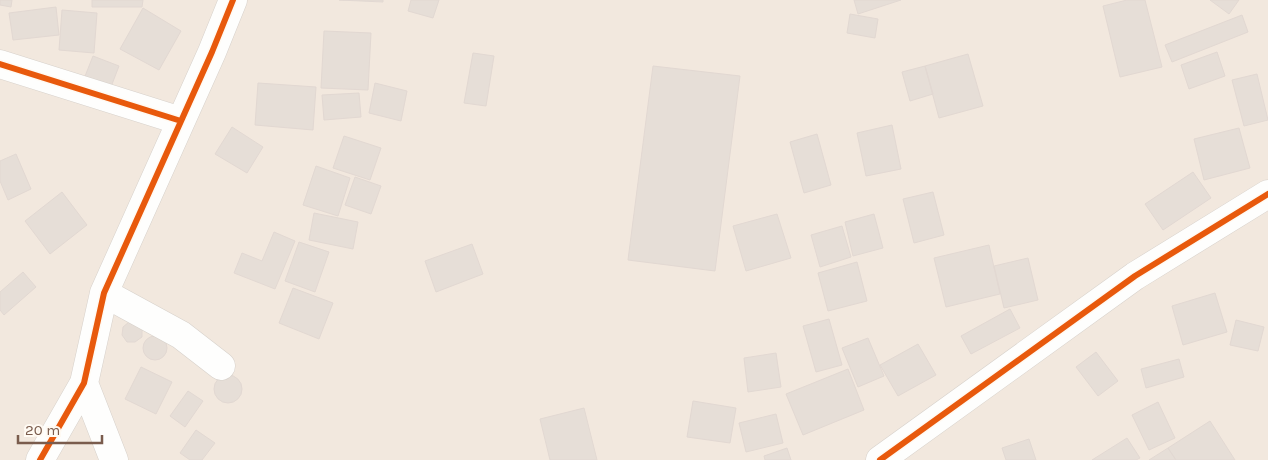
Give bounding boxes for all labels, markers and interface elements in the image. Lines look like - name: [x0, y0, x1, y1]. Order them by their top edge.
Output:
- scale bar: [18, 412, 101, 444]
- text: 20 m: [25, 421, 60, 439]

